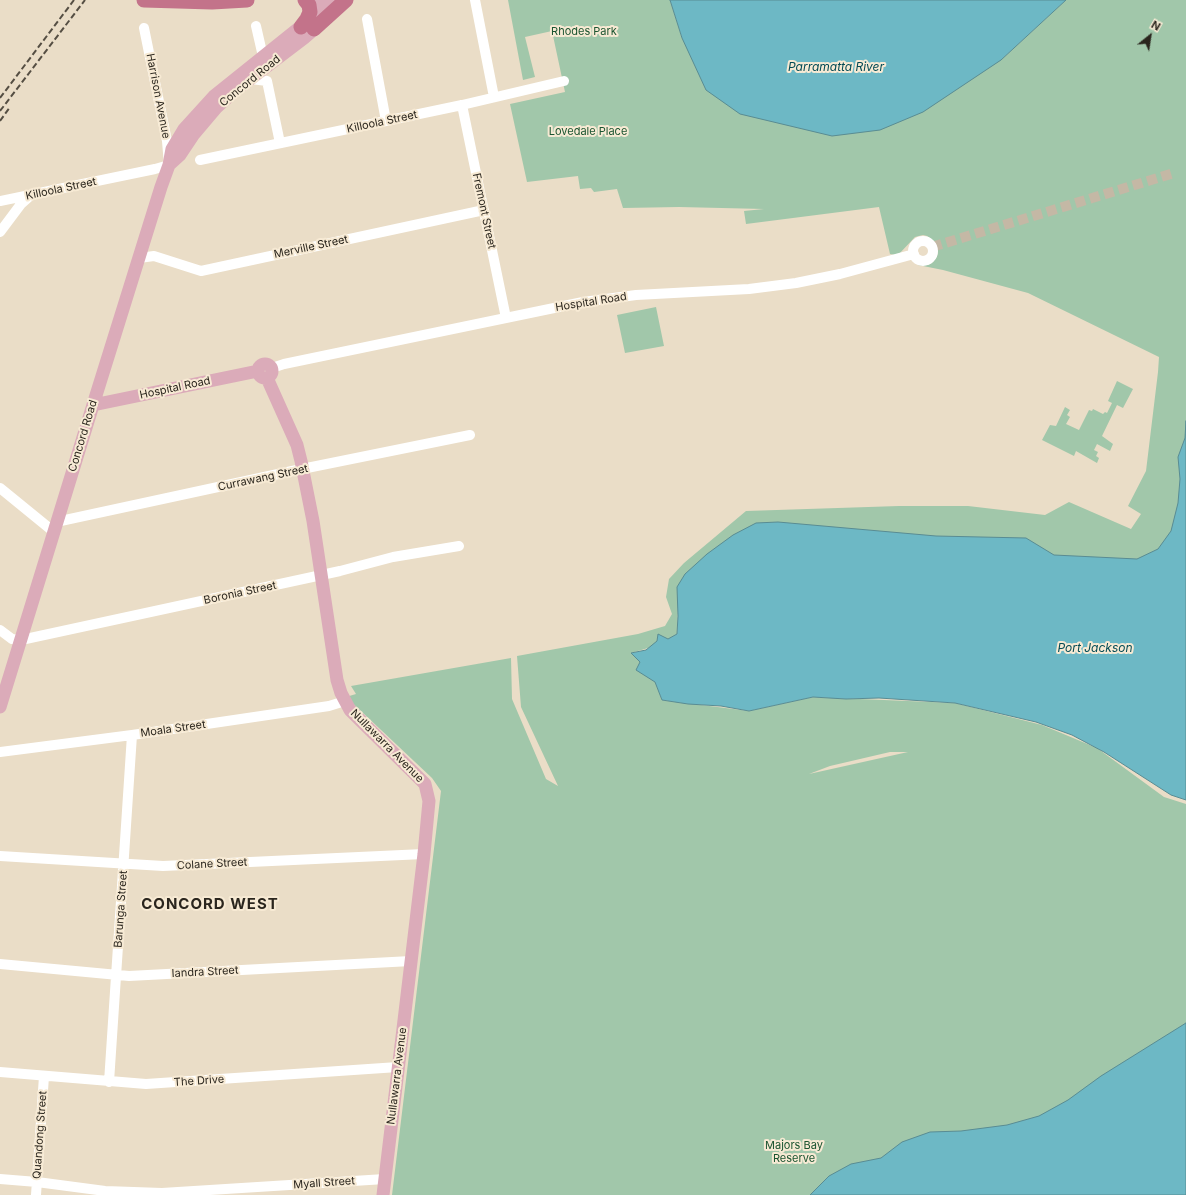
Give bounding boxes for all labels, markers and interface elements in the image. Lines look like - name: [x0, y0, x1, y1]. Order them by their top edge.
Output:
- north arrow: [1130, 16, 1170, 56]
- text: N: [1149, 17, 1163, 34]
- park label: Rhodes Park: [551, 25, 617, 39]
- street label: Harrison Avenue: [143, 52, 173, 140]
- street label: Concord Road: [217, 52, 283, 110]
- water label: Parramatta River: [788, 60, 884, 74]
- street label: Killoola Street: [346, 108, 418, 136]
- park label: Lovedale Place: [549, 125, 627, 139]
- street label: Fremont Street: [470, 172, 498, 250]
- street label: Killoola Street: [25, 175, 97, 203]
- street label: Merville Street: [273, 233, 349, 261]
- street label: Hospital Road: [554, 290, 628, 314]
- street label: Hospital Road: [138, 374, 212, 402]
- street label: Concord Road: [66, 399, 100, 473]
- street label: Currawang Street: [217, 462, 309, 494]
- street label: Boronia Street: [203, 579, 277, 607]
- water label: Port Jackson: [1057, 641, 1133, 655]
- street label: Nullawarra Avenue: [348, 707, 426, 785]
- street label: Moala Street: [140, 718, 206, 740]
- street label: Colane Street: [176, 856, 248, 872]
- street label: Barunga Street: [112, 870, 130, 948]
- district label: CONCORD WEST: [141, 895, 279, 913]
- street label: Iandra Street: [171, 964, 239, 980]
- street label: Nullawarra Avenue: [384, 1027, 410, 1125]
- street label: The Drive: [173, 1073, 225, 1089]
- street label: Quandong Street: [30, 1090, 50, 1180]
- park label: Majors Bay Reserve: [765, 1139, 823, 1165]
- street label: Myall Street: [293, 1174, 355, 1192]

